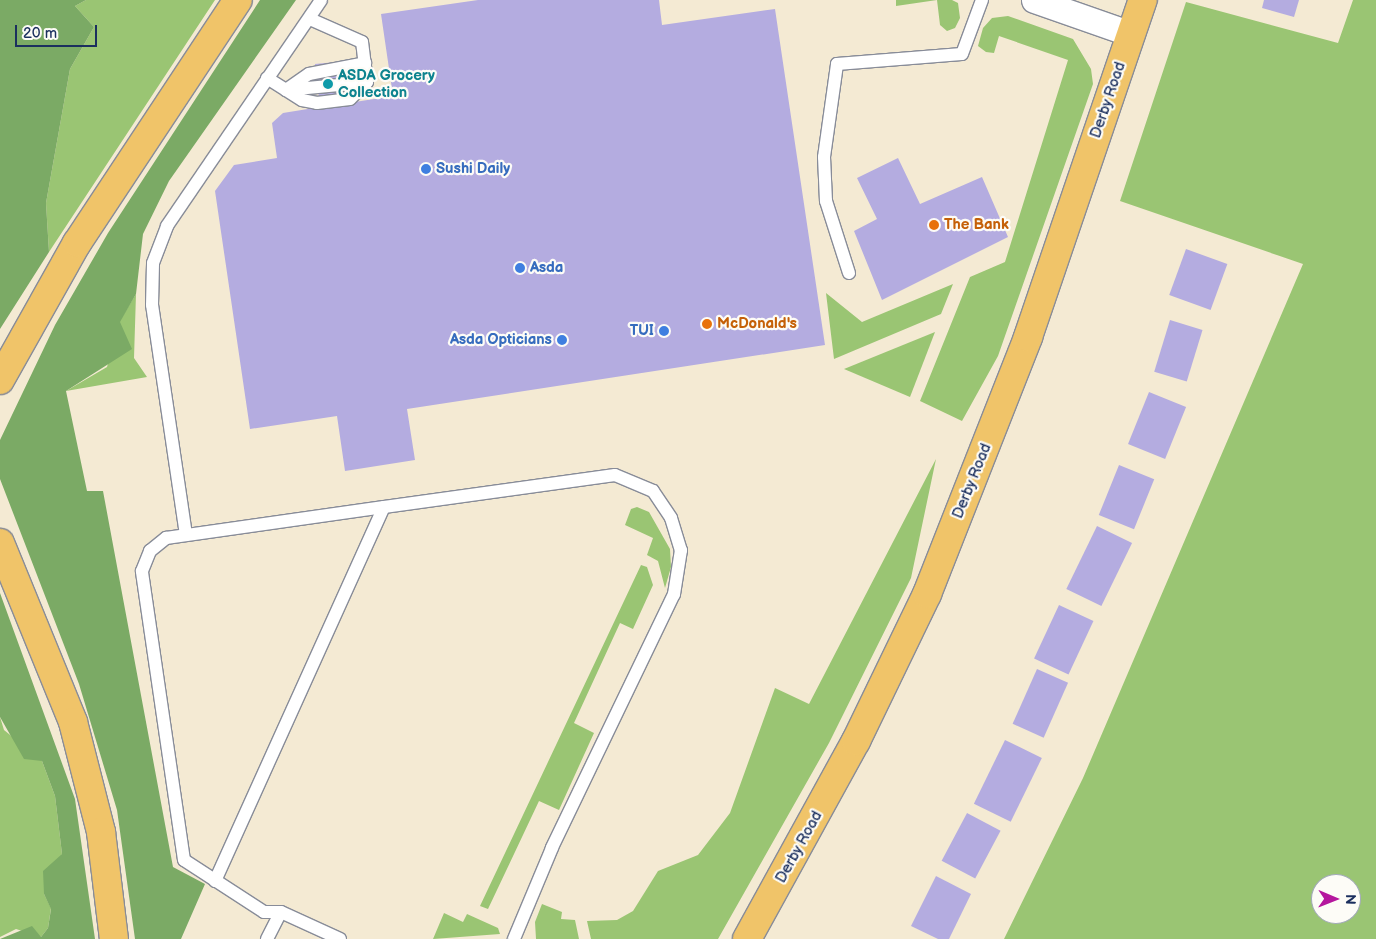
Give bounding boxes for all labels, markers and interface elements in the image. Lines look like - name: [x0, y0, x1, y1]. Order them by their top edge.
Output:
- scale bar: [18, 15, 100, 47]
- text: 20 m: [23, 24, 57, 43]
- street label: Derby Road: [1086, 59, 1130, 141]
- place label: ASDA Grocery Collection: [338, 66, 435, 101]
- marker: ASDA Grocery Collection: [322, 78, 334, 90]
- place label: Sushi Daily: [436, 160, 510, 178]
- marker: Sushi Daily: [420, 163, 432, 175]
- place label: The Bank: [944, 216, 1009, 234]
- marker: The Bank: [928, 219, 940, 231]
- place label: Asda: [530, 259, 563, 277]
- marker: Asda: [514, 262, 526, 274]
- place label: McDonald's: [717, 315, 797, 333]
- marker: McDonald's: [701, 318, 713, 330]
- place label: TUI: [630, 322, 654, 340]
- marker: TUI: [658, 325, 670, 337]
- place label: Asda Opticians: [450, 331, 552, 349]
- marker: Asda Opticians: [556, 334, 568, 346]
- street label: Derby Road: [949, 440, 995, 522]
- street label: Derby Road: [772, 807, 826, 887]
- north arrow: [1311, 874, 1361, 924]
- text: N: [1342, 894, 1359, 905]

